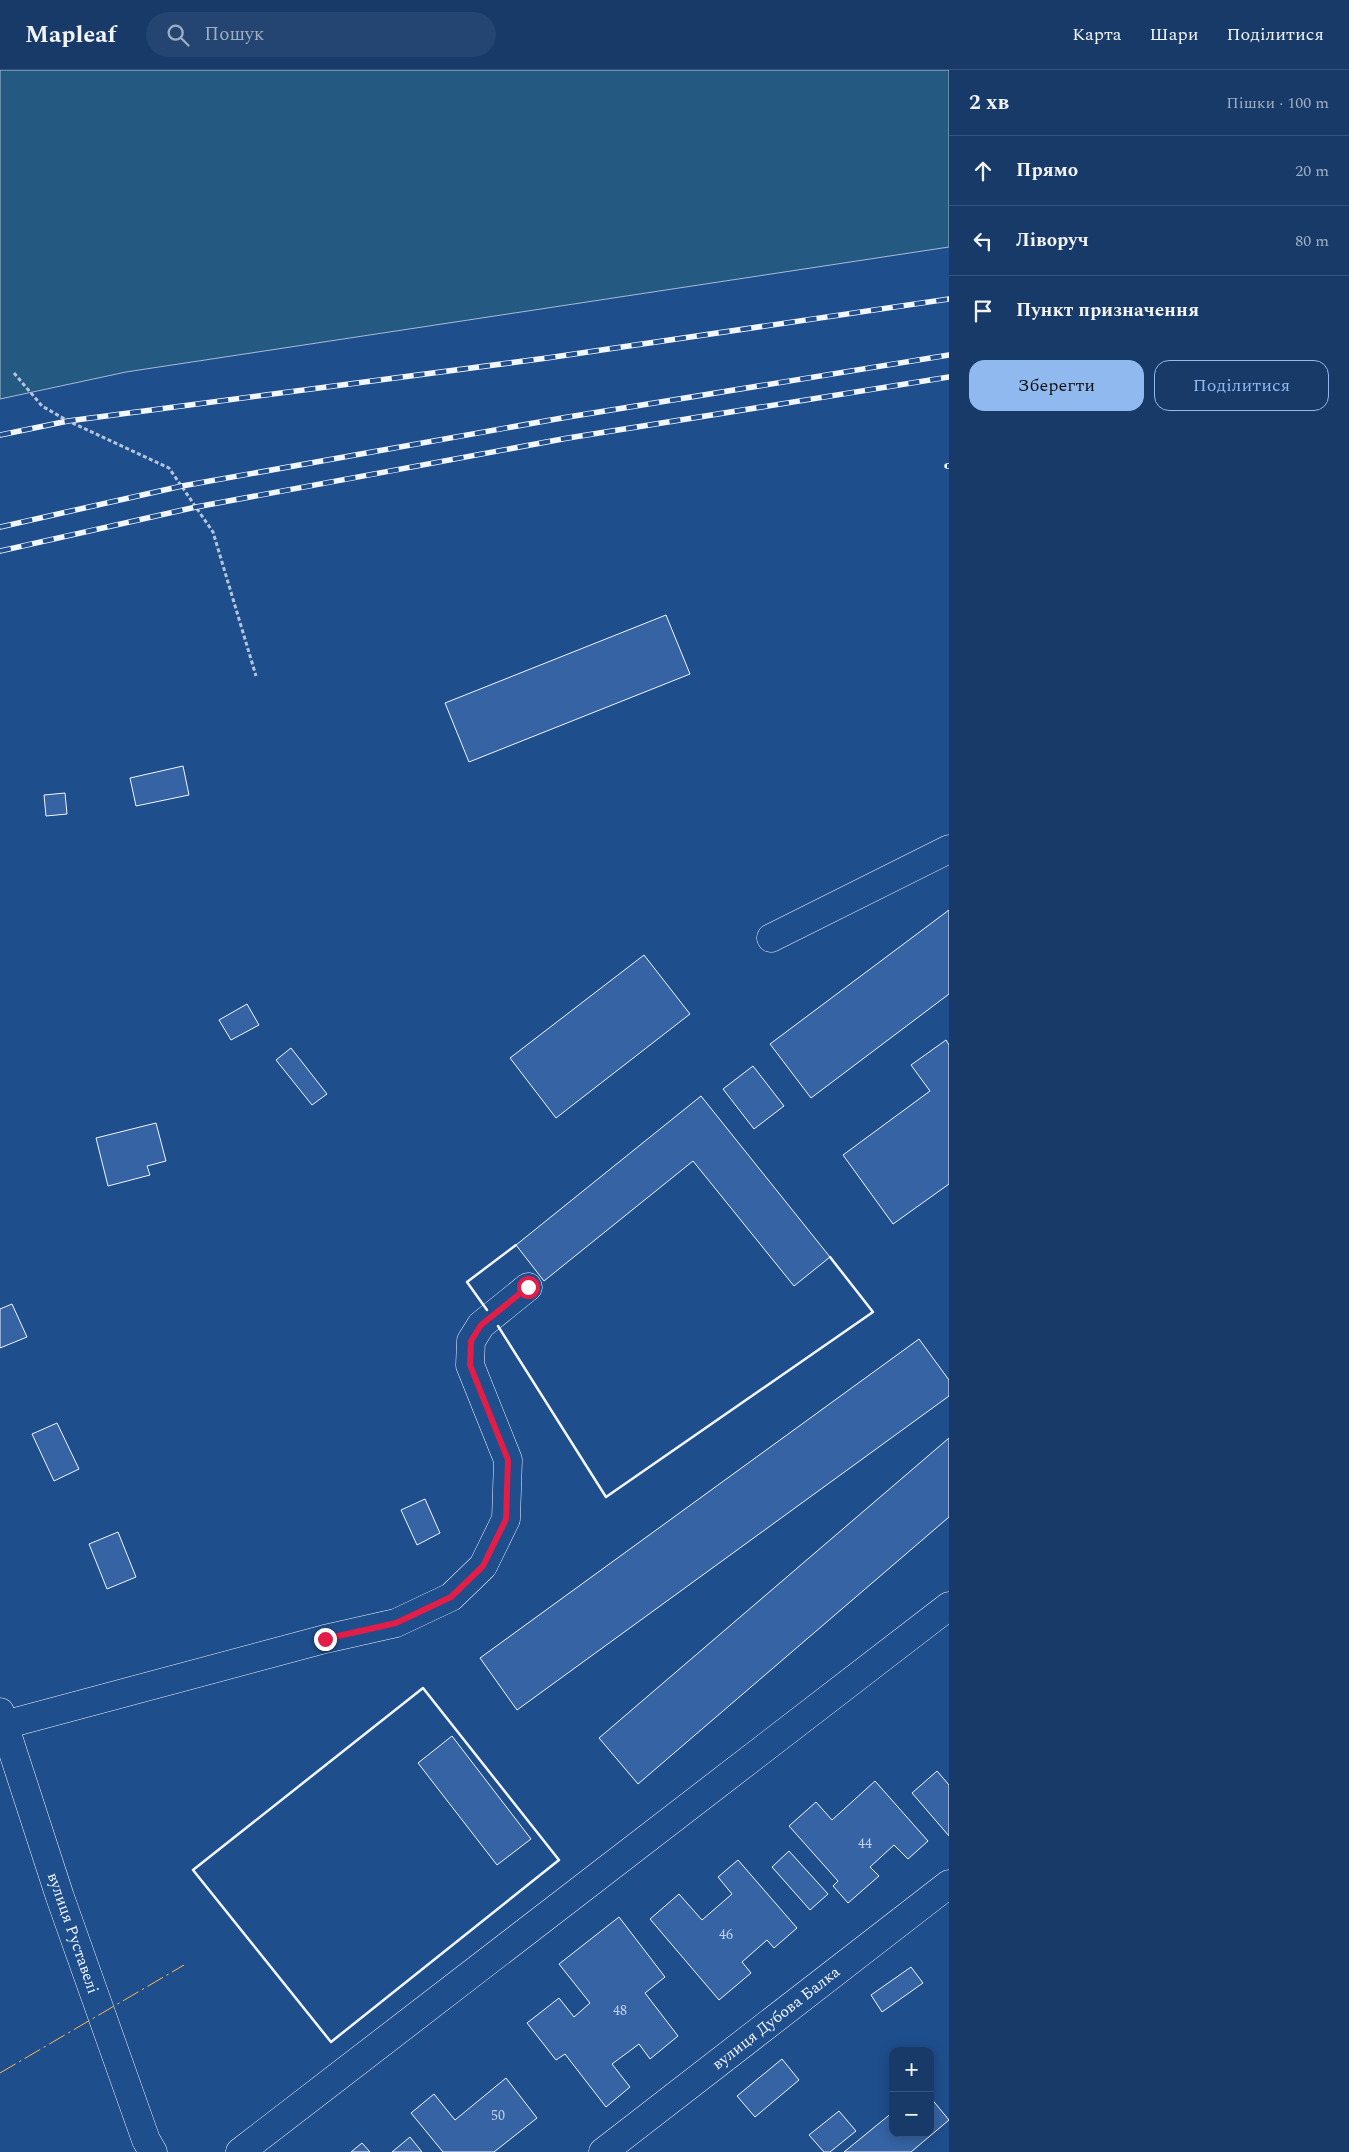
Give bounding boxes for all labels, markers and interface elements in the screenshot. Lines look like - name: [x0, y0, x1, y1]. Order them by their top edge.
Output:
- search box: [146, 12, 496, 57]
- text: Mapleaf: [25, 17, 116, 53]
- text: Пошук: [204, 20, 264, 49]
- icon: search: [164, 21, 192, 49]
- text: Карта: [1072, 21, 1122, 48]
- text: Шари: [1150, 21, 1198, 48]
- text: Поділитися: [1226, 21, 1324, 48]
- text: 2 хв: [969, 87, 1009, 119]
- text: Пішки · 100 m: [1226, 91, 1329, 115]
- text: Прямо: [1016, 156, 1078, 185]
- icon: ahead: [969, 157, 997, 185]
- text: 20 m: [1295, 159, 1329, 183]
- text: Ліворуч: [1016, 226, 1089, 255]
- icon: left: [969, 227, 997, 255]
- text: 80 m: [1295, 229, 1329, 253]
- text: Пункт призначення: [1016, 296, 1199, 325]
- icon: arrive: [969, 297, 997, 325]
- button: Зберегти: [969, 360, 1144, 411]
- button: Поділитися: [1154, 360, 1329, 411]
- route start: [517, 1276, 540, 1299]
- route end: [314, 1628, 337, 1651]
- house number: 44: [858, 1833, 872, 1854]
- street label: вулиця Руставелі: [41, 1869, 105, 1997]
- house number: 46: [719, 1924, 733, 1945]
- street label: вулиця Дубова Балка: [707, 1960, 845, 2076]
- house number: 48: [613, 2000, 627, 2021]
- map controls: [889, 2047, 934, 2137]
- button: +: [889, 2047, 934, 2092]
- button: −: [889, 2092, 934, 2137]
- house number: 50: [491, 2105, 505, 2126]

